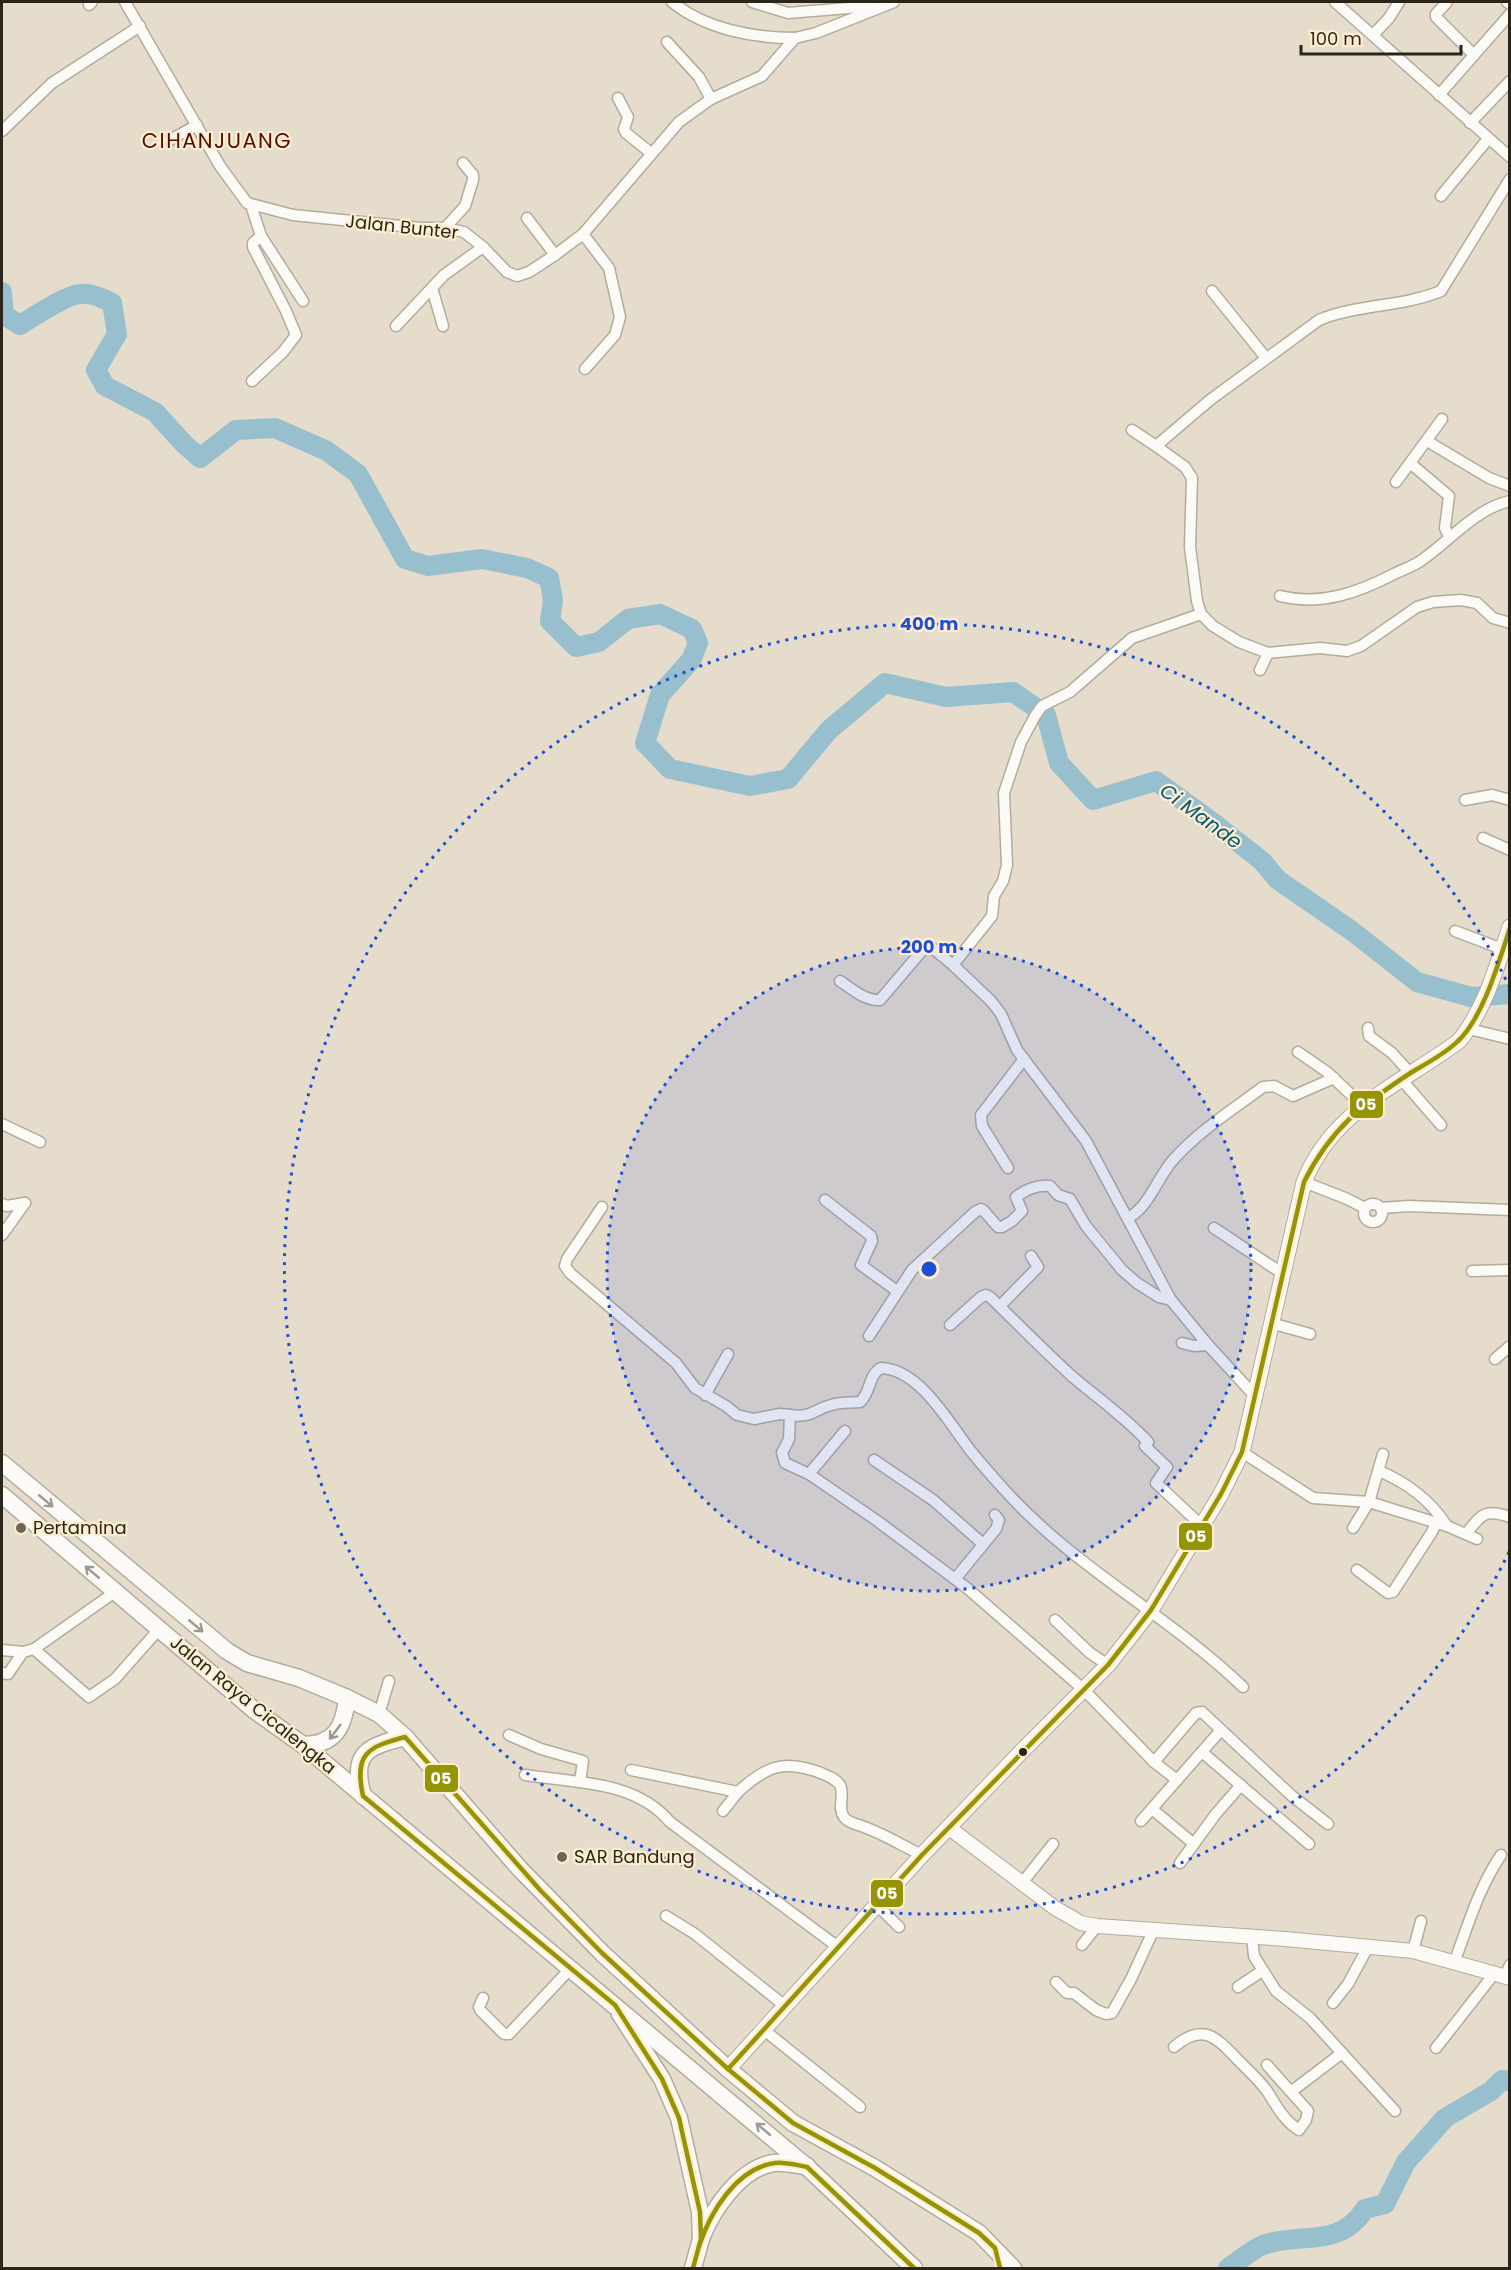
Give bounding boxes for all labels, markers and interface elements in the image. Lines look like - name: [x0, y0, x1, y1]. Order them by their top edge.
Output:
- scale bar: [1301, 18, 1462, 56]
- text: 100 m: [1310, 26, 1362, 51]
- district label: CIHANJUANG: [142, 126, 292, 155]
- street label: Jalan Bunter: [344, 208, 460, 245]
- text: 400 m: [900, 611, 958, 636]
- water label: Ci Mande: [1154, 777, 1248, 855]
- text: 200 m: [901, 934, 957, 959]
- line badge: 05: [1349, 1090, 1384, 1119]
- text: 05: [1356, 1093, 1376, 1116]
- centre of rings: [919, 1259, 939, 1279]
- one-way arrow: [38, 1494, 53, 1508]
- place label: Pertamina: [33, 1515, 127, 1540]
- marker: Pertamina: [14, 1521, 28, 1535]
- line badge: 05: [1178, 1522, 1213, 1551]
- text: 05: [1186, 1525, 1206, 1548]
- one-way arrow: [85, 1565, 100, 1579]
- one-way arrow: [188, 1619, 204, 1632]
- street label: Jalan Raya Cicalengka: [165, 1630, 342, 1779]
- one-way arrow: [329, 1723, 341, 1739]
- unlabelled marker: [1017, 1746, 1029, 1758]
- line badge: 05: [424, 1764, 459, 1793]
- text: 05: [431, 1767, 451, 1790]
- place label: SAR Bandung: [574, 1844, 695, 1869]
- marker: SAR Bandung: [555, 1850, 569, 1864]
- line badge: 05: [870, 1879, 904, 1908]
- text: 05: [877, 1882, 897, 1905]
- one-way arrow: [755, 2123, 771, 2136]

